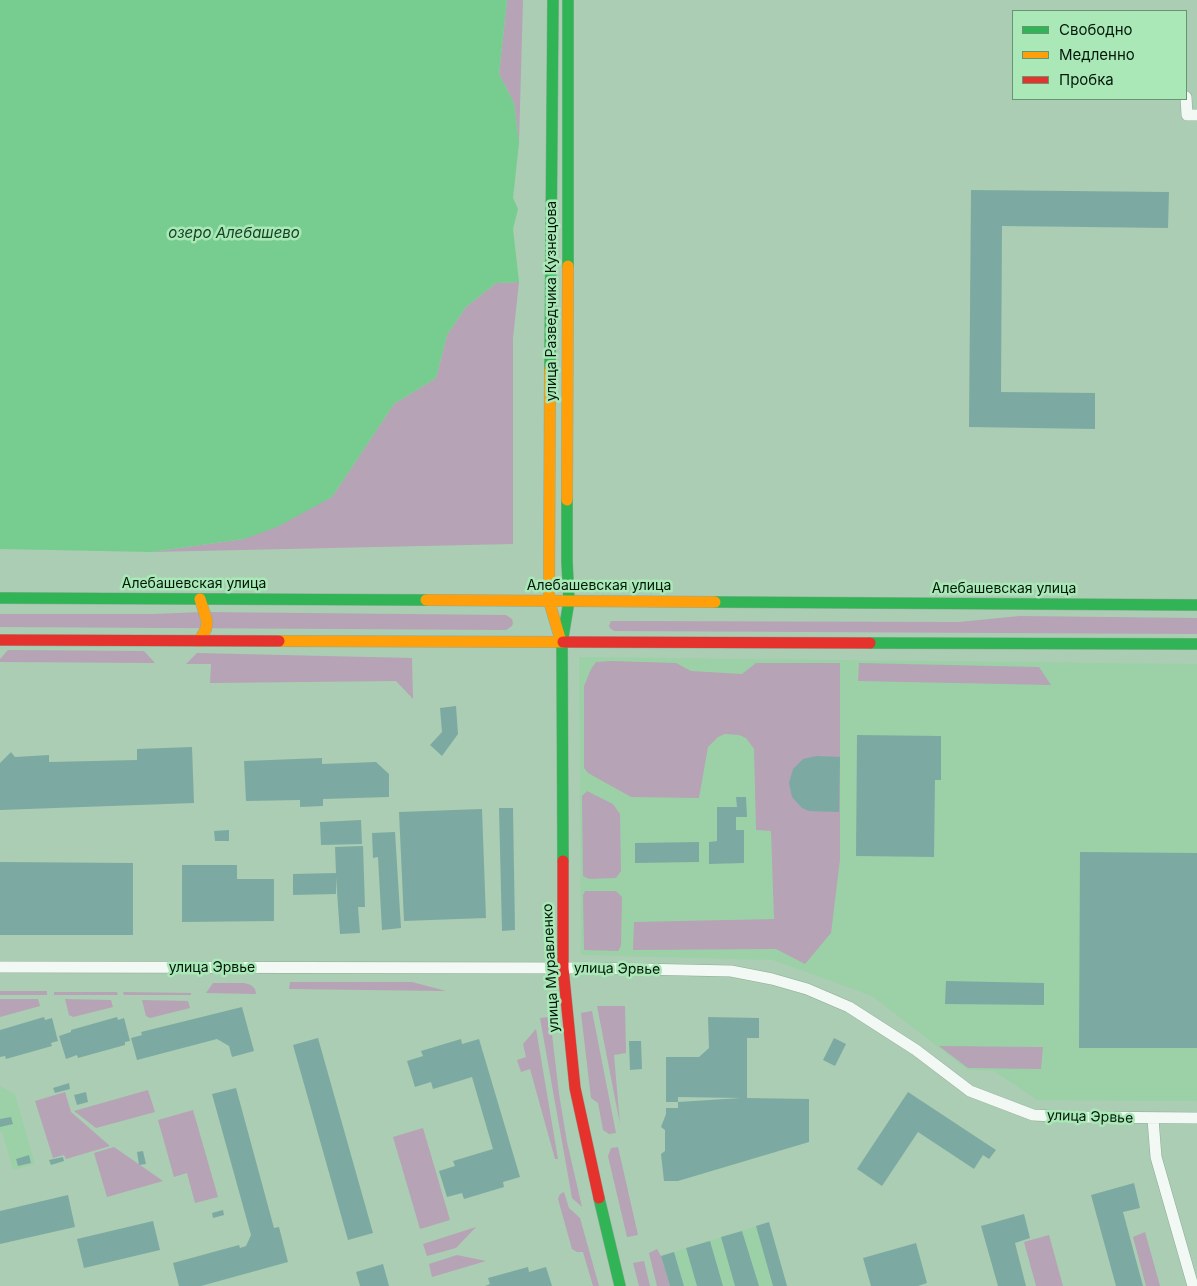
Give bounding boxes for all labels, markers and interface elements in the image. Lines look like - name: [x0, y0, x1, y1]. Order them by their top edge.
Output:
- legend: [1012, 10, 1187, 100]
- text: Свободно: [1059, 20, 1133, 39]
- text: Медленно: [1059, 45, 1135, 64]
- text: Пробка: [1059, 70, 1114, 89]
- street label: улица Разведчика Кузнецова: [544, 201, 560, 401]
- water label: озеро Алебашево: [168, 224, 300, 242]
- street label: Алебашевская улица: [122, 576, 266, 592]
- street label: Алебашевская улица: [527, 578, 671, 594]
- street label: Алебашевская улица: [932, 581, 1076, 597]
- street label: улица Муравленко: [539, 903, 563, 1033]
- street label: улица Эрвье: [169, 960, 255, 976]
- street label: улица Эрвье: [574, 960, 660, 978]
- street label: улица Эрвье: [1047, 1107, 1133, 1127]

